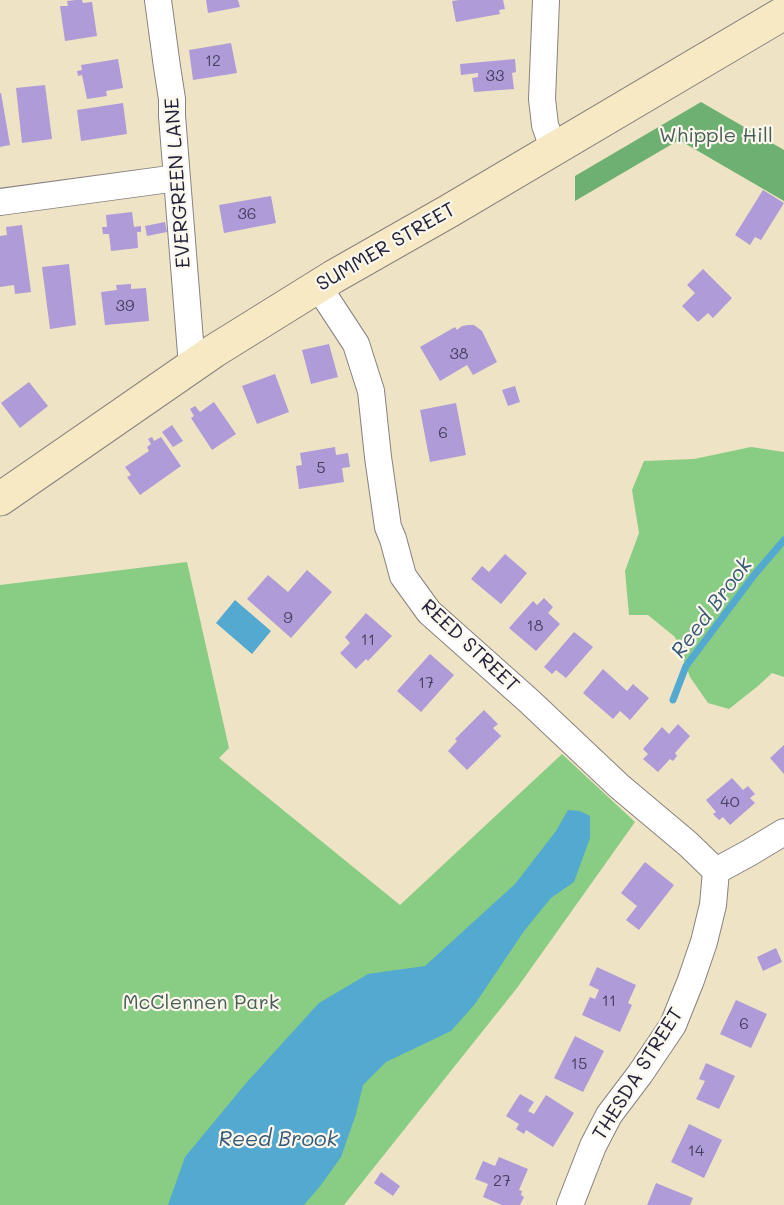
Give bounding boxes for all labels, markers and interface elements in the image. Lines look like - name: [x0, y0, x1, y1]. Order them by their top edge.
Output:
- house number: 12: [205, 51, 221, 71]
- house number: 33: [486, 66, 504, 86]
- street label: EVERGREEN LANE: [160, 97, 196, 269]
- park label: Whipple Hill: [659, 124, 773, 148]
- street label: SUMMER STREET: [312, 197, 460, 297]
- house number: 36: [237, 204, 257, 224]
- house number: 39: [116, 296, 134, 316]
- house number: 38: [449, 344, 469, 364]
- house number: 6: [438, 423, 448, 443]
- house number: 5: [316, 458, 326, 478]
- water label: Reed Brook: [666, 553, 758, 663]
- street label: REED STREET: [416, 595, 524, 697]
- house number: 9: [283, 608, 293, 628]
- house number: 18: [527, 616, 543, 636]
- house number: 11: [361, 630, 375, 650]
- house number: 17: [418, 673, 434, 693]
- house number: 40: [720, 792, 740, 812]
- park label: McClennen Park: [123, 991, 279, 1015]
- house number: 11: [602, 991, 616, 1011]
- street label: THESDA STREET: [588, 1003, 688, 1145]
- house number: 6: [739, 1014, 749, 1034]
- house number: 15: [571, 1054, 587, 1074]
- water label: Reed Brook: [218, 1127, 338, 1153]
- house number: 14: [688, 1141, 704, 1161]
- house number: 27: [493, 1171, 511, 1191]

